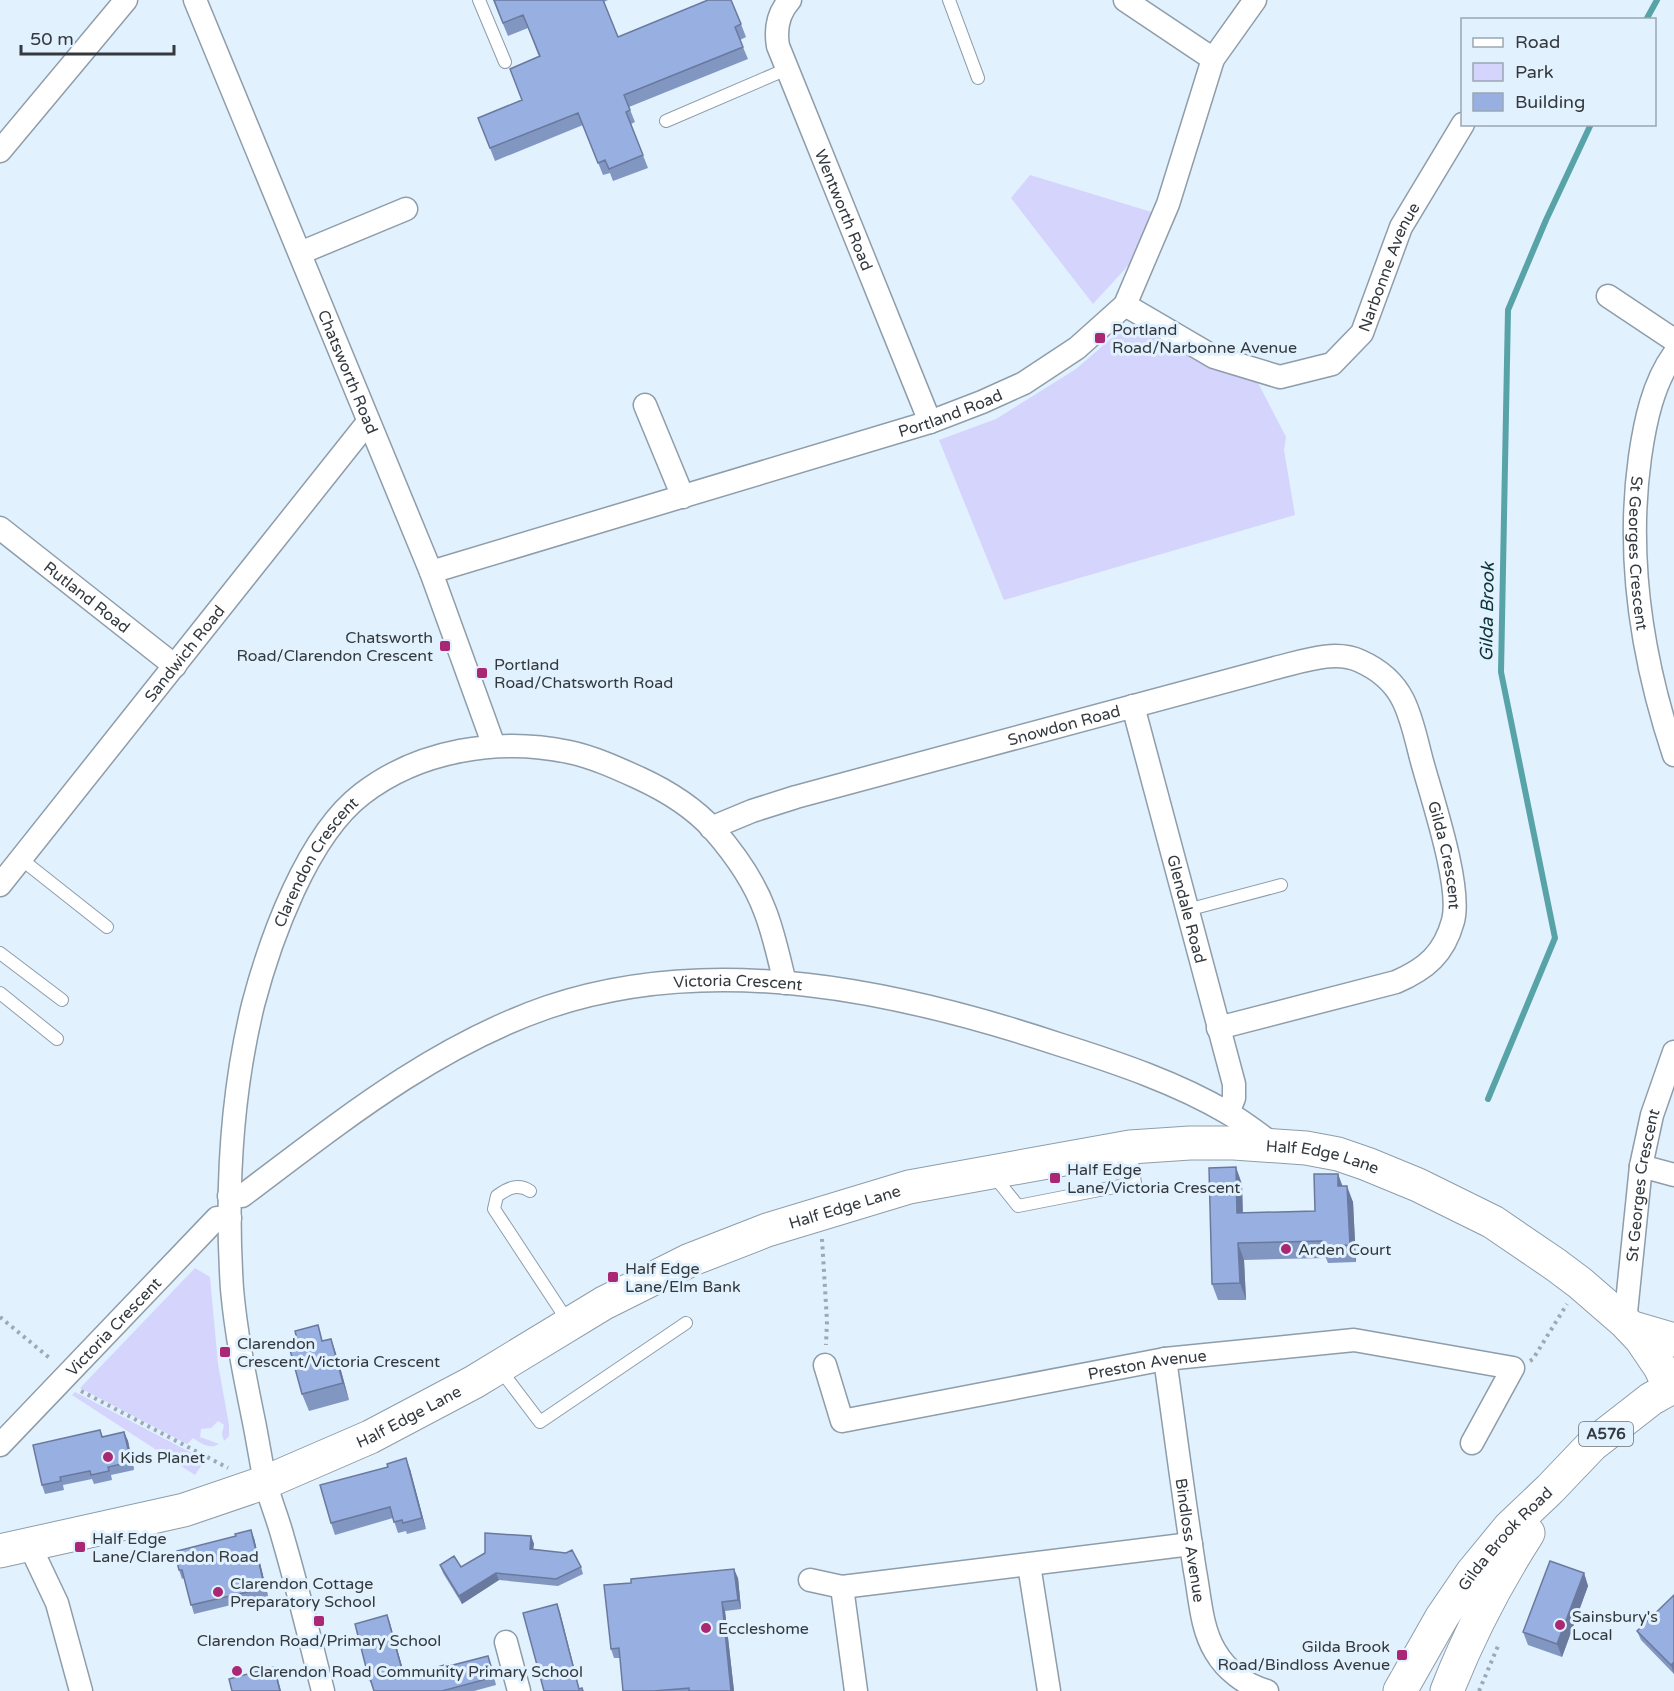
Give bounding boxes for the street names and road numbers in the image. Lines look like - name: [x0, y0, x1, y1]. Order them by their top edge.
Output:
- street label: Wentworth Road: [810, 147, 877, 274]
- street label: Narbonne Avenue: [1354, 199, 1424, 335]
- street label: Chatsworth Road: [313, 307, 382, 437]
- street label: Portland Road: [896, 385, 1006, 442]
- street label: St Georges Crescent: [1624, 475, 1652, 632]
- street label: Rutland Road: [39, 557, 134, 638]
- street label: Sandwich Road: [140, 601, 230, 706]
- street label: Snowdon Road: [1006, 701, 1123, 751]
- street label: Clarendon Crescent: [270, 793, 363, 930]
- street label: Gilda Crescent: [1423, 799, 1464, 909]
- street label: Glendale Road: [1162, 853, 1210, 966]
- street label: Victoria Crescent: [673, 971, 803, 995]
- street label: St Georges Crescent: [1622, 1106, 1664, 1263]
- street label: Half Edge Lane: [1265, 1136, 1382, 1179]
- street label: Half Edge Lane: [786, 1181, 903, 1234]
- street label: Victoria Crescent: [62, 1273, 166, 1381]
- street label: Preston Avenue: [1086, 1346, 1208, 1385]
- street label: Half Edge Lane: [353, 1382, 465, 1453]
- road number: A576: [1579, 1422, 1633, 1446]
- street label: Bindloss Avenue: [1171, 1477, 1209, 1604]
- street label: Gilda Brook Road: [1454, 1483, 1557, 1595]

